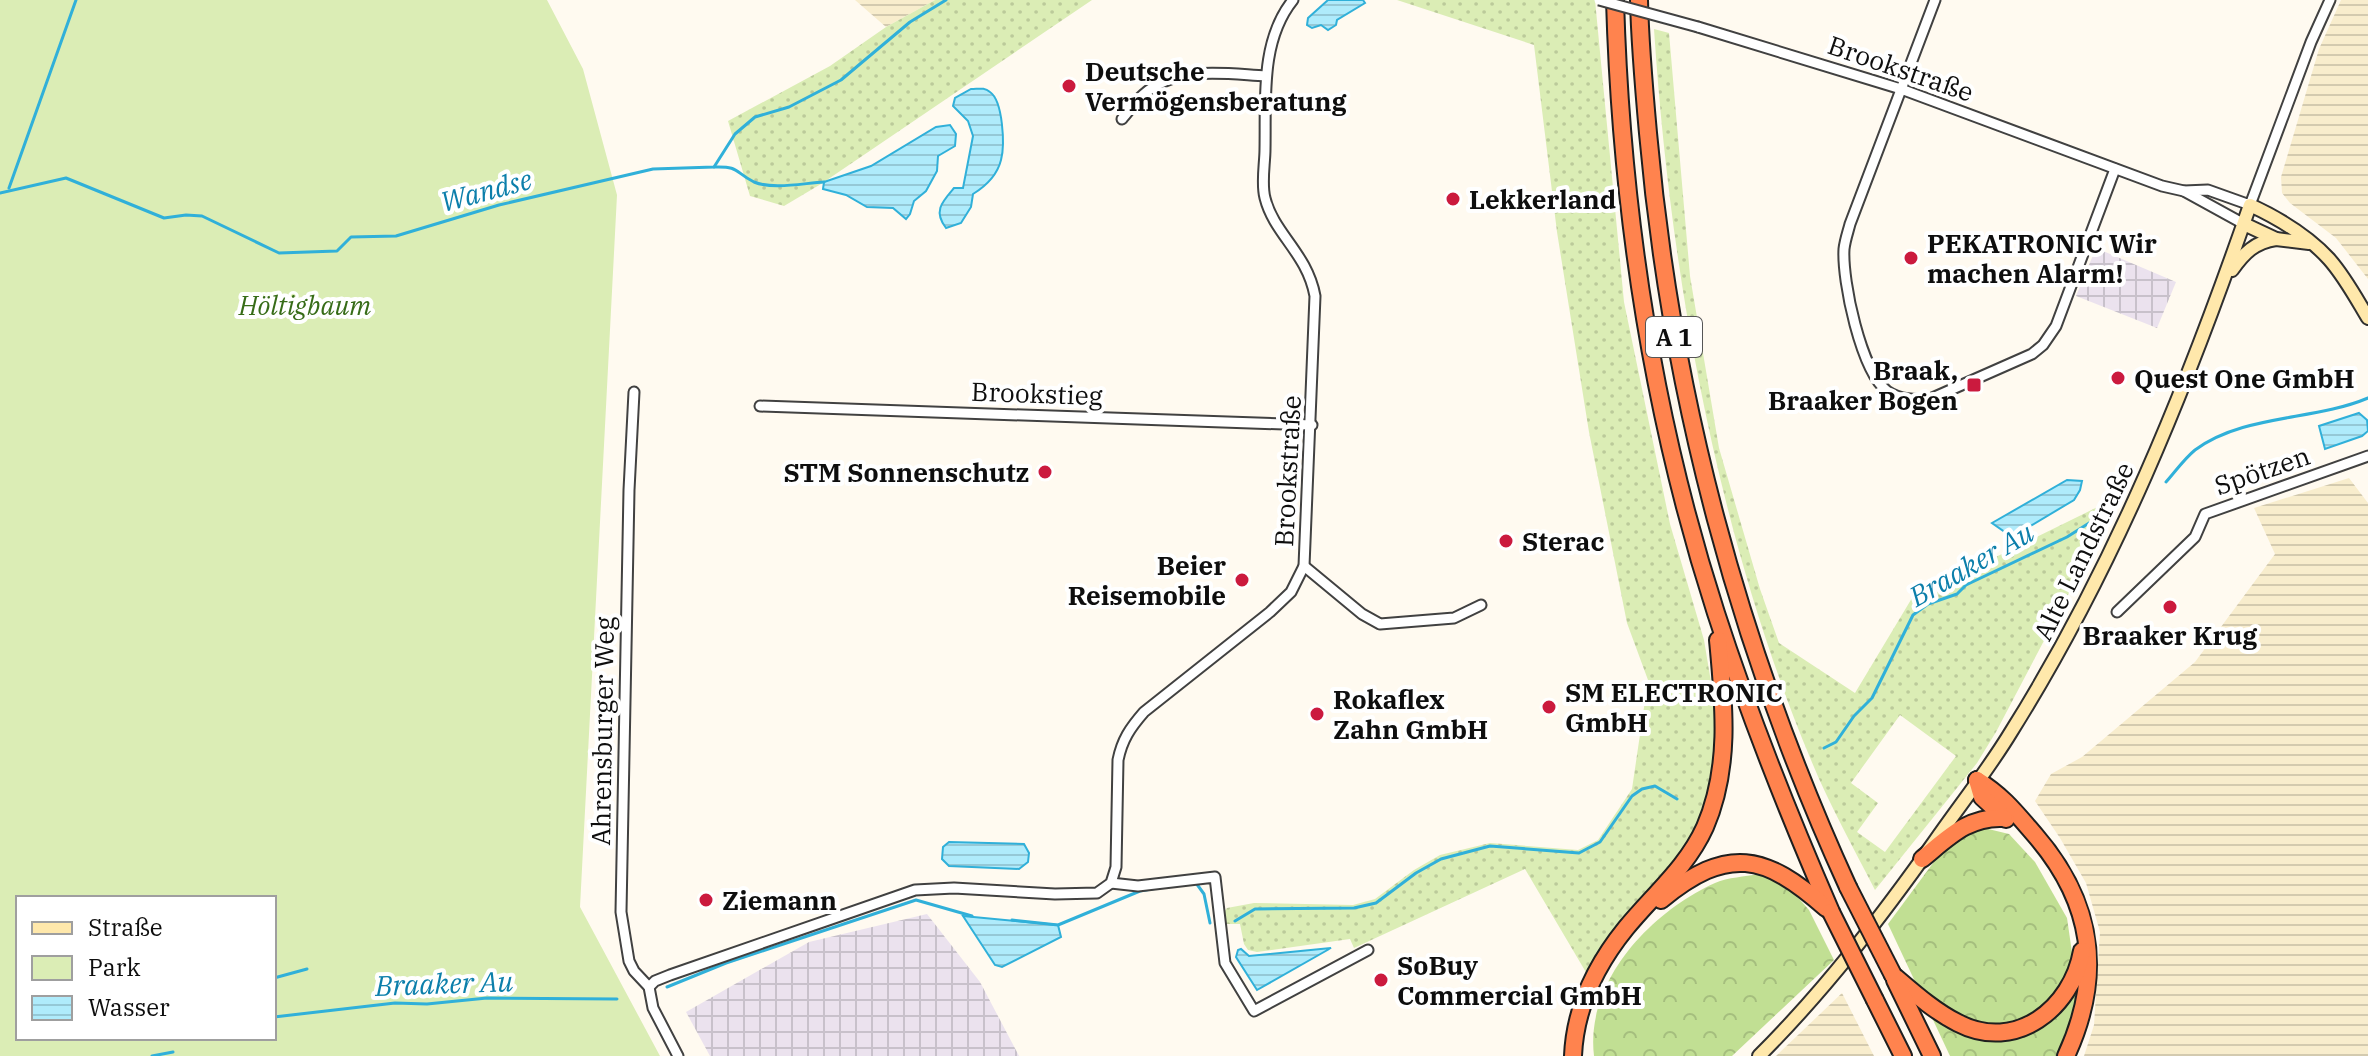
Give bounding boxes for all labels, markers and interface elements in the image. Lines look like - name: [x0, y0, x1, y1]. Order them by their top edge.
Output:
- street label: Brookstraße: [1824, 27, 1978, 109]
- place label: Deutsche Vermögensberatung: [1085, 54, 1346, 118]
- marker: Deutsche Vermögensberatung: [1060, 77, 1078, 95]
- water label: Wandse: [436, 160, 536, 220]
- place label: Lekkerland: [1469, 182, 1616, 216]
- marker: Lekkerland: [1444, 190, 1462, 208]
- place label: PEKATRONIC Wir machen Alarm!: [1927, 226, 2157, 290]
- marker: PEKATRONIC Wir machen Alarm!: [1902, 249, 1920, 267]
- park label: Höltigbaum: [238, 288, 371, 322]
- road number: A 1: [1646, 317, 1702, 357]
- place label: Braak, Braaker Bogen: [1768, 353, 1958, 417]
- place label: Quest One GmbH: [2134, 361, 2355, 395]
- marker: Quest One GmbH: [2109, 369, 2127, 387]
- street label: Brookstieg: [971, 374, 1103, 412]
- marker: Braak, Braaker Bogen: [1965, 376, 1983, 394]
- street label: Brookstraße: [1266, 394, 1308, 548]
- street label: Spötzen: [2210, 438, 2314, 502]
- place label: STM Sonnenschutz: [783, 455, 1029, 489]
- street label: Alte Landstraße: [2025, 456, 2141, 646]
- marker: STM Sonnenschutz: [1036, 463, 1054, 481]
- water label: Braaker Au: [1901, 513, 2040, 615]
- place label: Sterac: [1522, 524, 1604, 558]
- marker: Sterac: [1497, 532, 1515, 550]
- place label: Beier Reisemobile: [1068, 548, 1226, 612]
- marker: Beier Reisemobile: [1233, 571, 1251, 589]
- marker: Braaker Krug: [2161, 598, 2179, 616]
- street label: Ahrensburger Weg: [583, 616, 621, 846]
- place label: Braaker Krug: [2083, 618, 2257, 652]
- place label: SM ELECTRONIC GmbH: [1565, 675, 1783, 739]
- place label: Rokaflex Zahn GmbH: [1333, 682, 1488, 746]
- marker: SM ELECTRONIC GmbH: [1540, 698, 1558, 716]
- marker: Rokaflex Zahn GmbH: [1308, 705, 1326, 723]
- place label: Ziemann: [722, 883, 837, 917]
- marker: Ziemann: [697, 891, 715, 909]
- legend: [16, 896, 276, 1040]
- text: Straße: [88, 911, 163, 943]
- place label: SoBuy Commercial GmbH: [1397, 948, 1642, 1012]
- text: Park: [88, 951, 140, 983]
- water label: Braaker Au: [373, 962, 514, 1004]
- marker: SoBuy Commercial GmbH: [1372, 971, 1390, 989]
- text: Wasser: [88, 991, 170, 1023]

